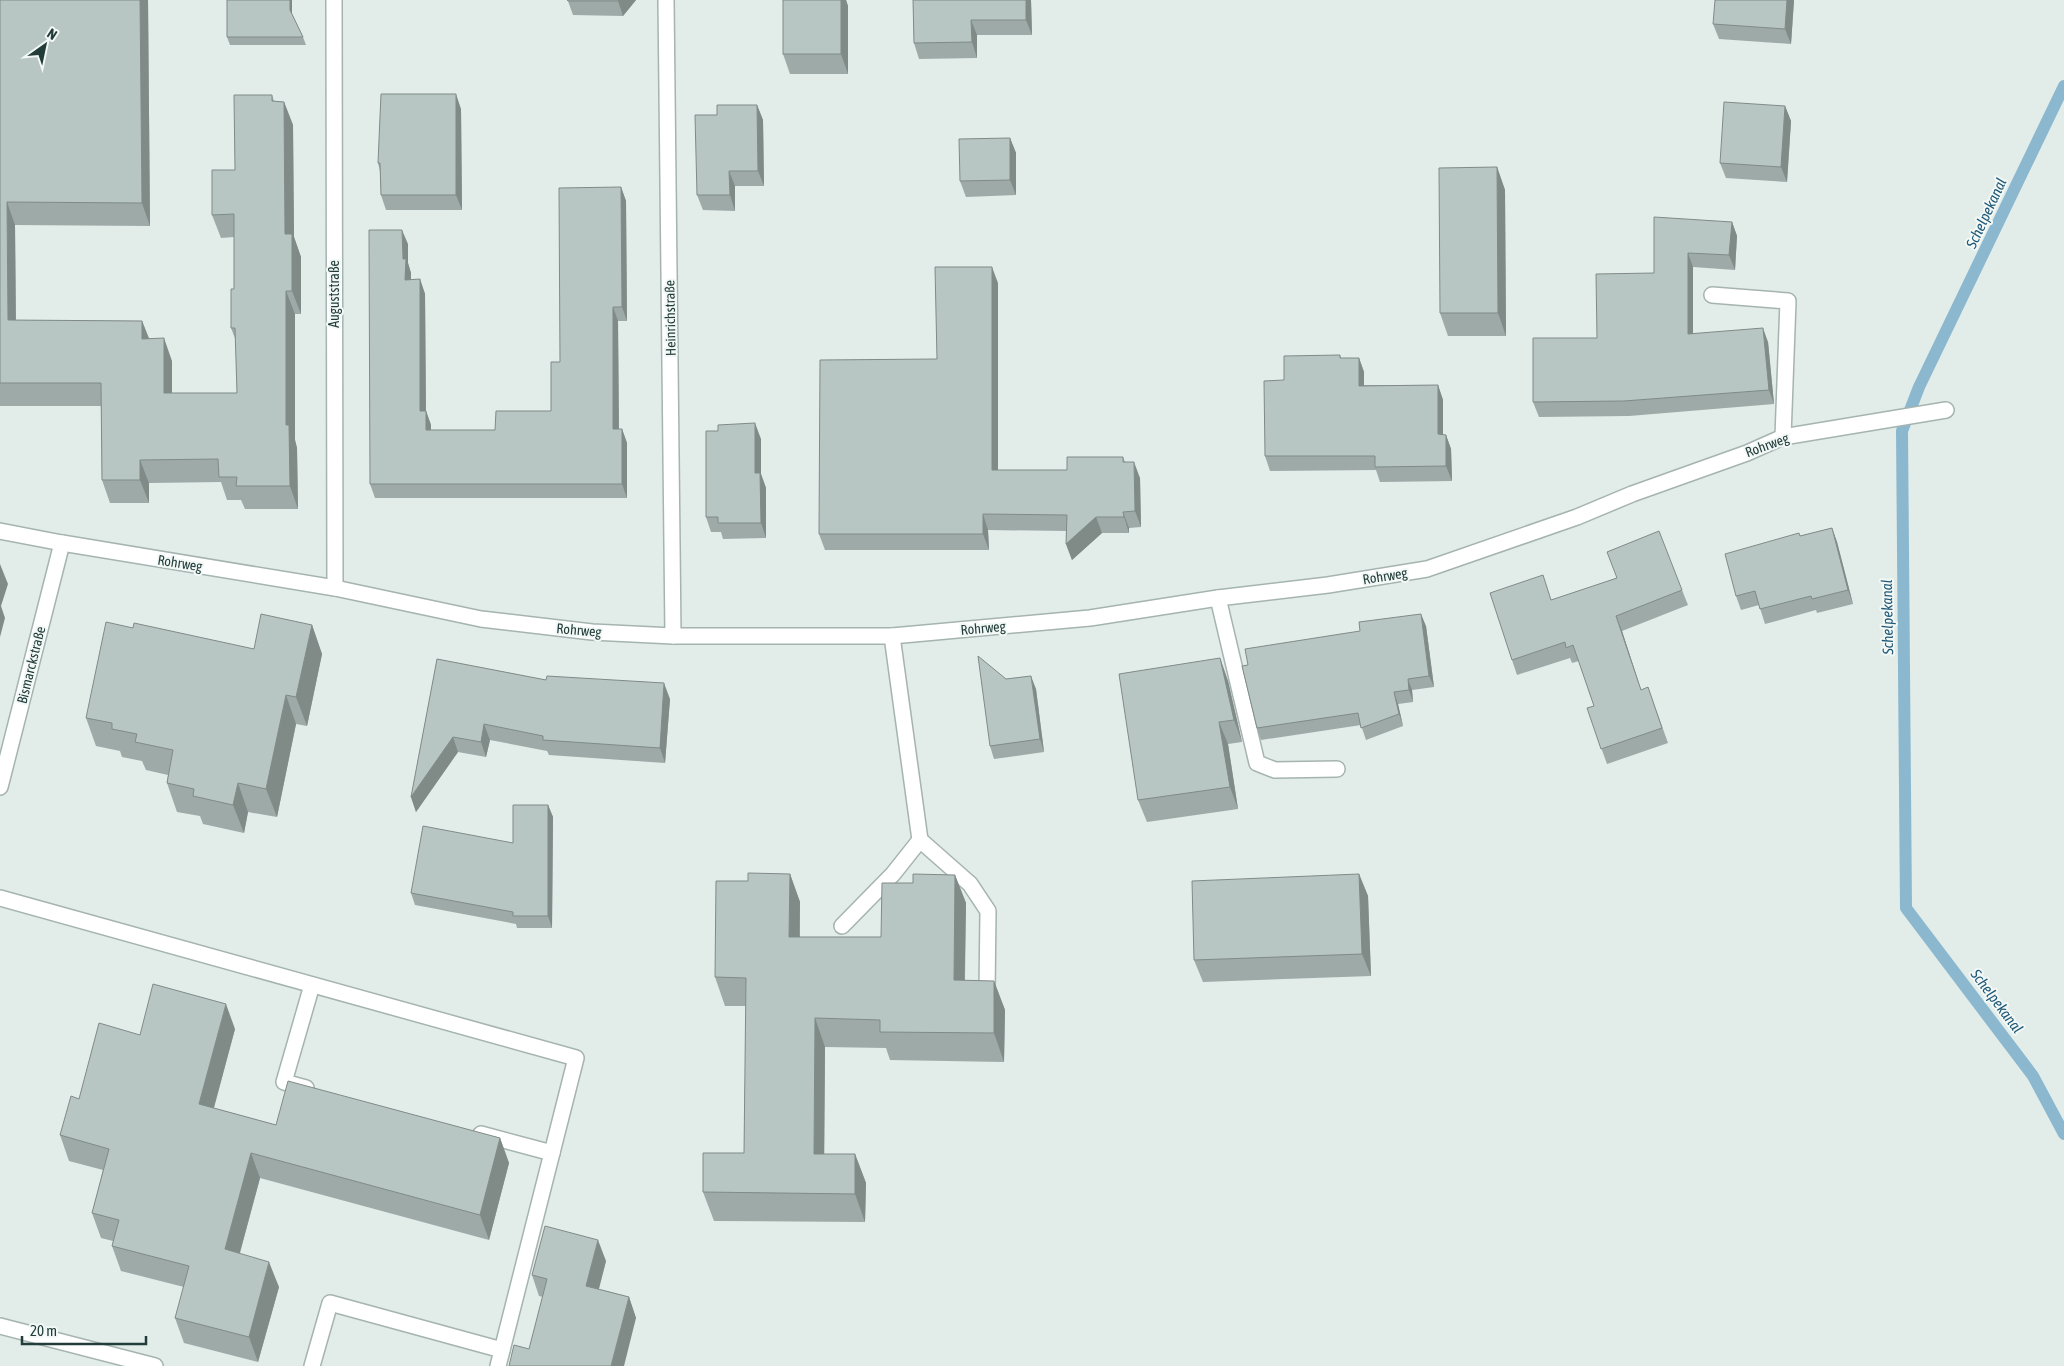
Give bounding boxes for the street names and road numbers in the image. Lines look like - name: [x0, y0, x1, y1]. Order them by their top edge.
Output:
- street label: Auguststraße: [326, 260, 342, 328]
- street label: Heinrichstraße: [661, 280, 679, 356]
- street label: Rohrweg: [1743, 430, 1791, 460]
- street label: Rohrweg: [156, 552, 204, 574]
- street label: Rohrweg: [1361, 565, 1409, 587]
- street label: Rohrweg: [960, 618, 1006, 638]
- street label: Rohrweg: [556, 620, 602, 640]
- street label: Bismarckstraße: [14, 625, 48, 705]

